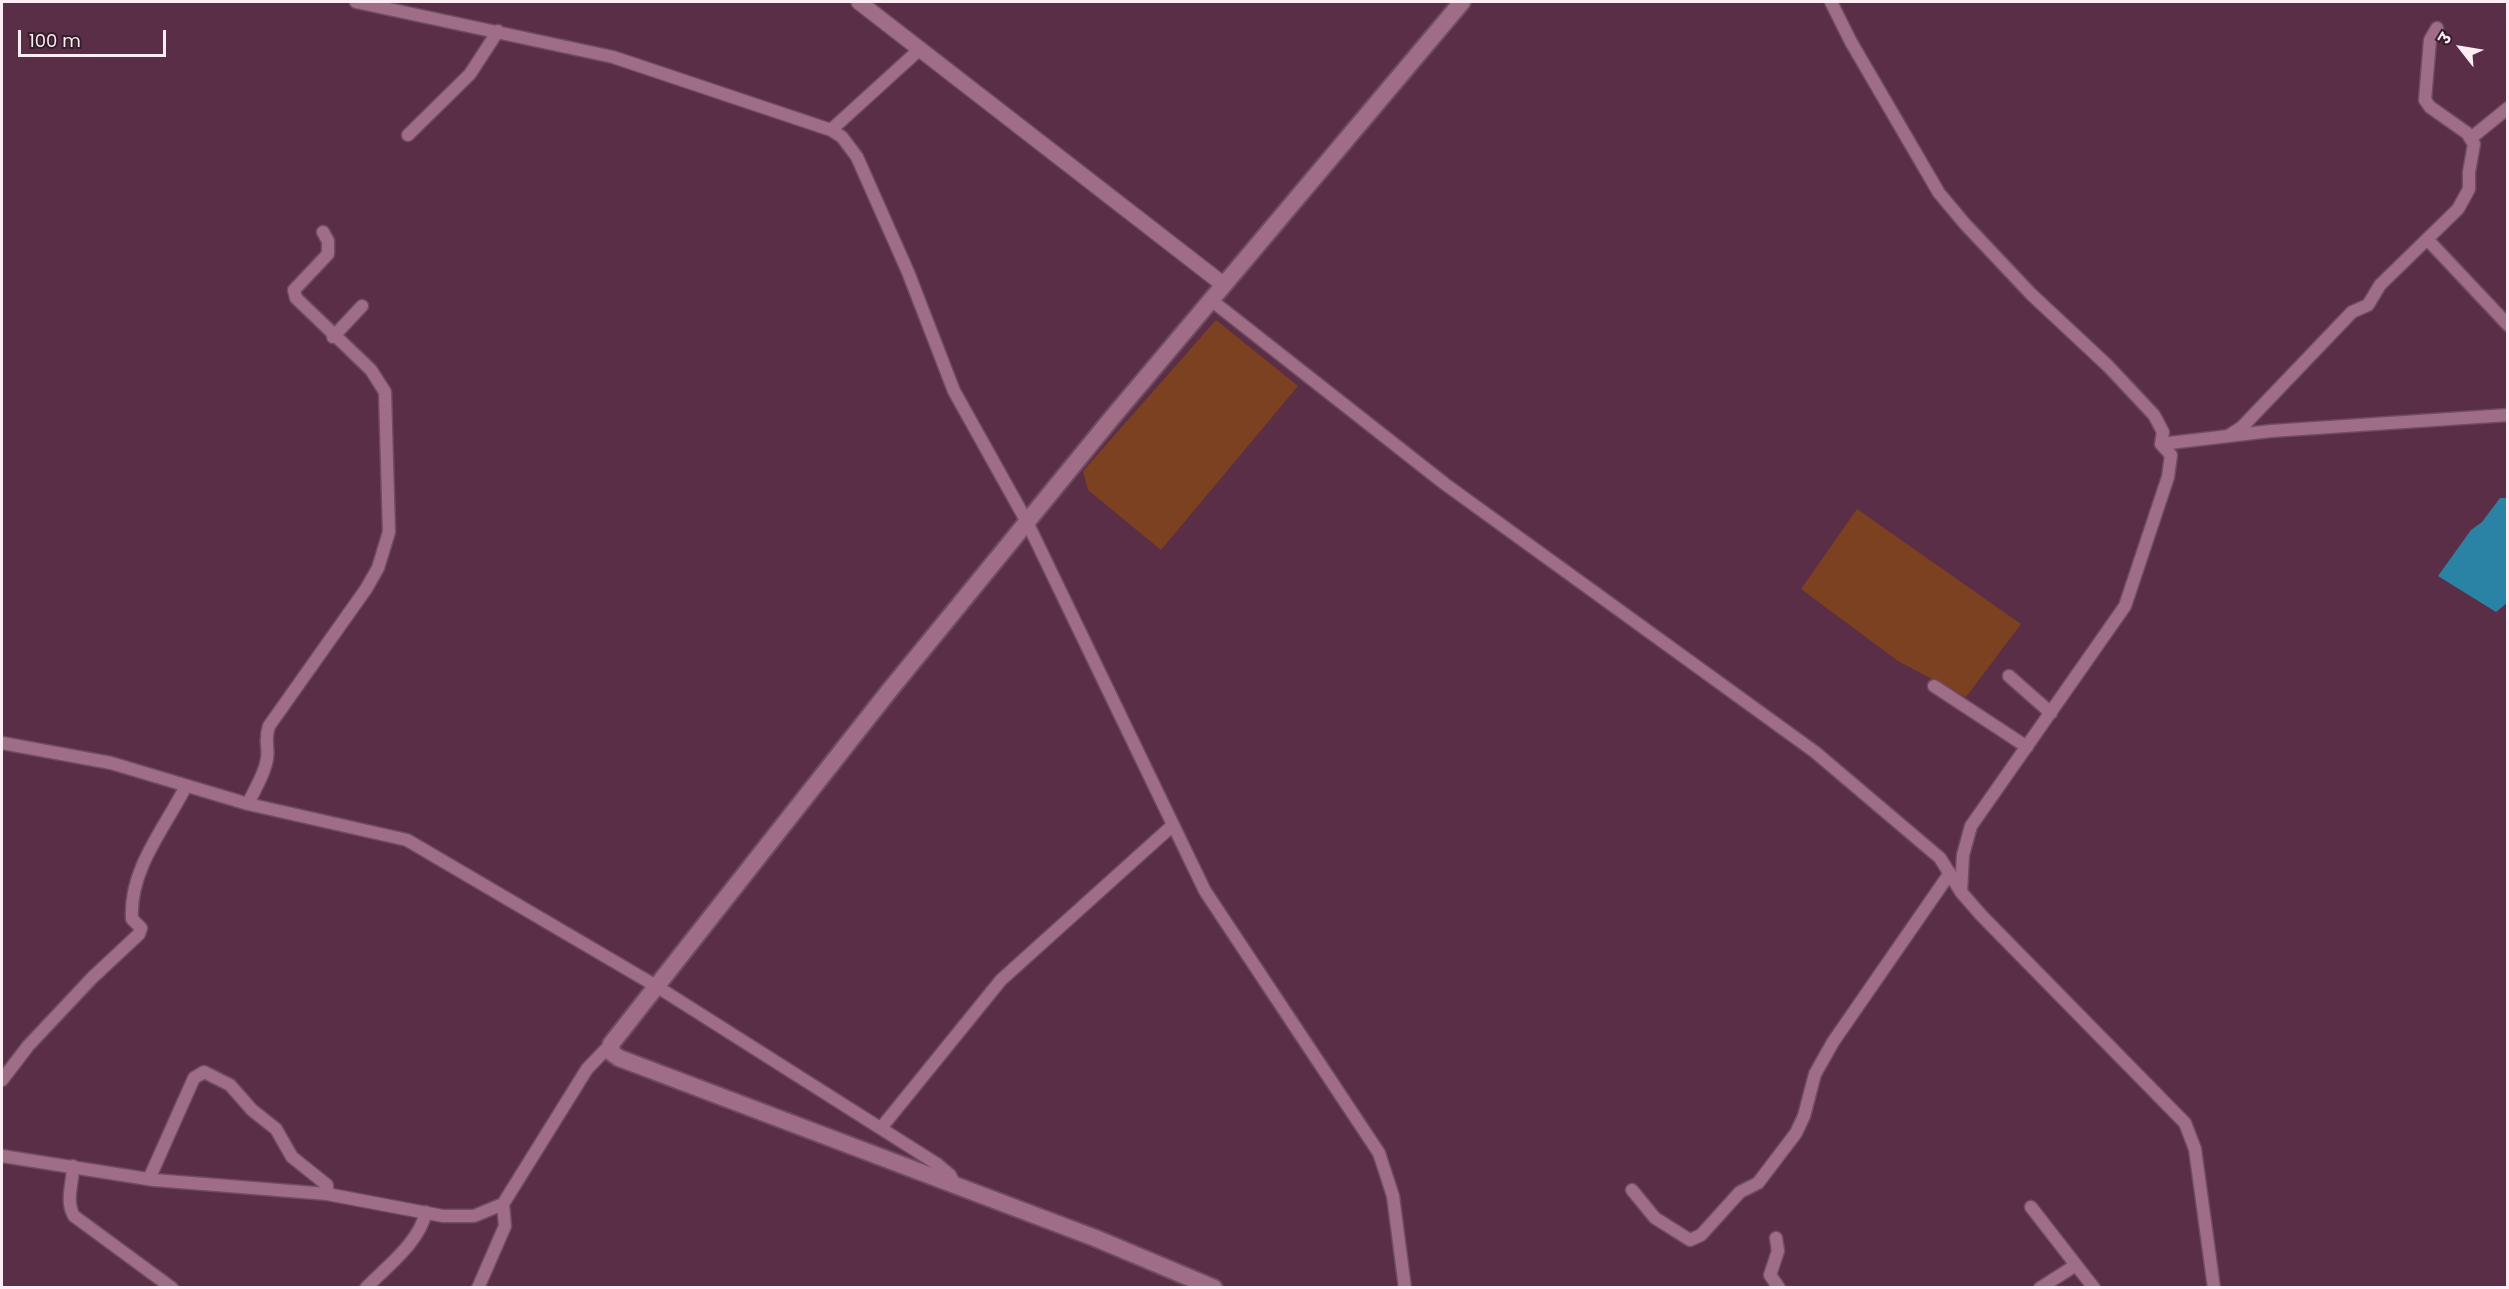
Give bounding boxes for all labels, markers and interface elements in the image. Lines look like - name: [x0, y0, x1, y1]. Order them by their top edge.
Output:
- scale bar: [21, 18, 170, 56]
- north arrow: [2431, 18, 2491, 78]
- text: 100 m: [29, 28, 81, 53]
- text: उ: [2433, 29, 2457, 48]

